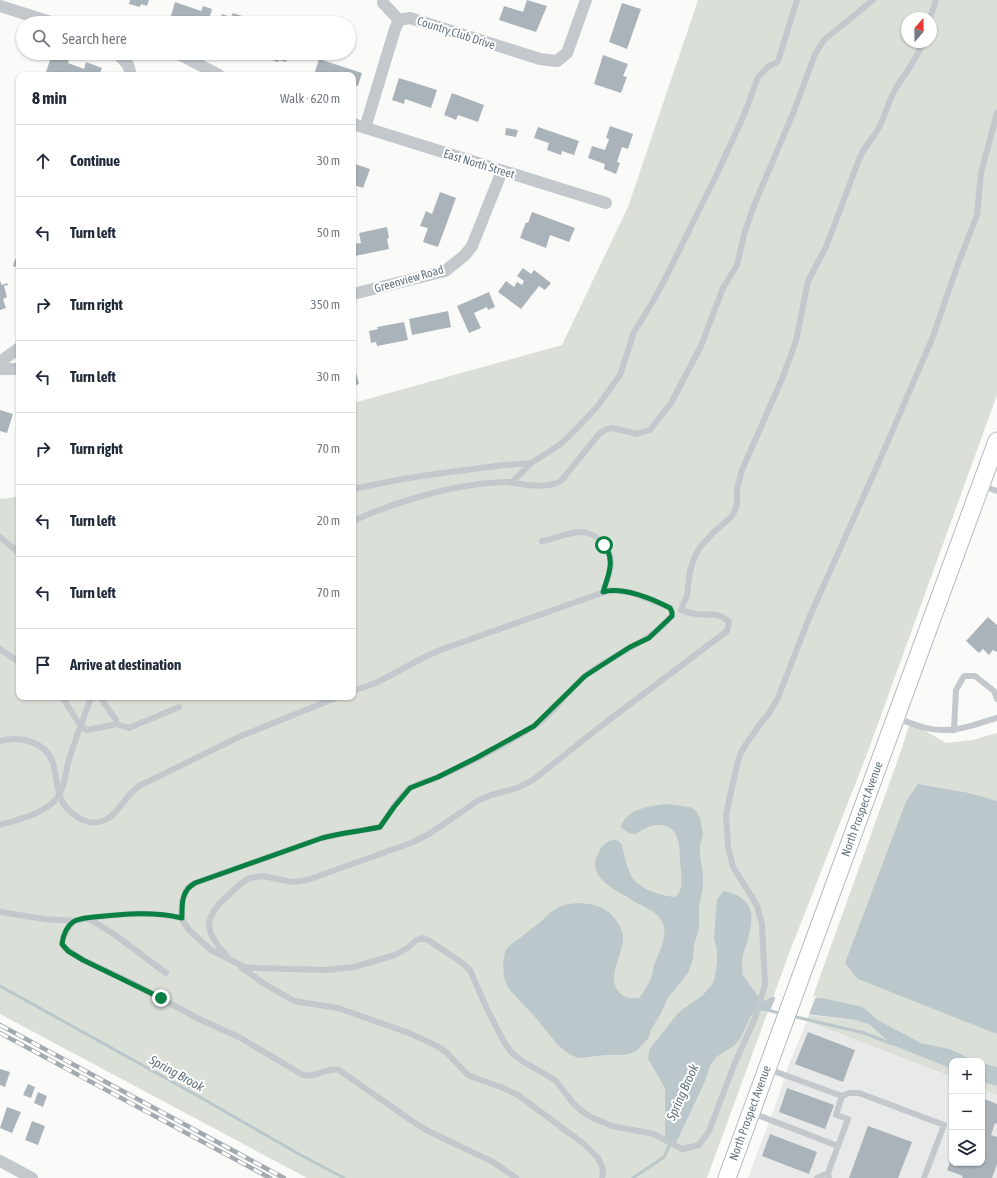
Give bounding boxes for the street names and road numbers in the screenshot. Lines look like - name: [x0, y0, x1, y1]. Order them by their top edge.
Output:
- street label: Country Club Drive: [415, 14, 497, 52]
- street label: East North Street: [442, 147, 517, 182]
- street label: Greenview Road: [373, 262, 445, 296]
- street label: North Prospect Avenue: [838, 760, 886, 858]
- street label: North Prospect Avenue: [726, 1064, 774, 1162]

